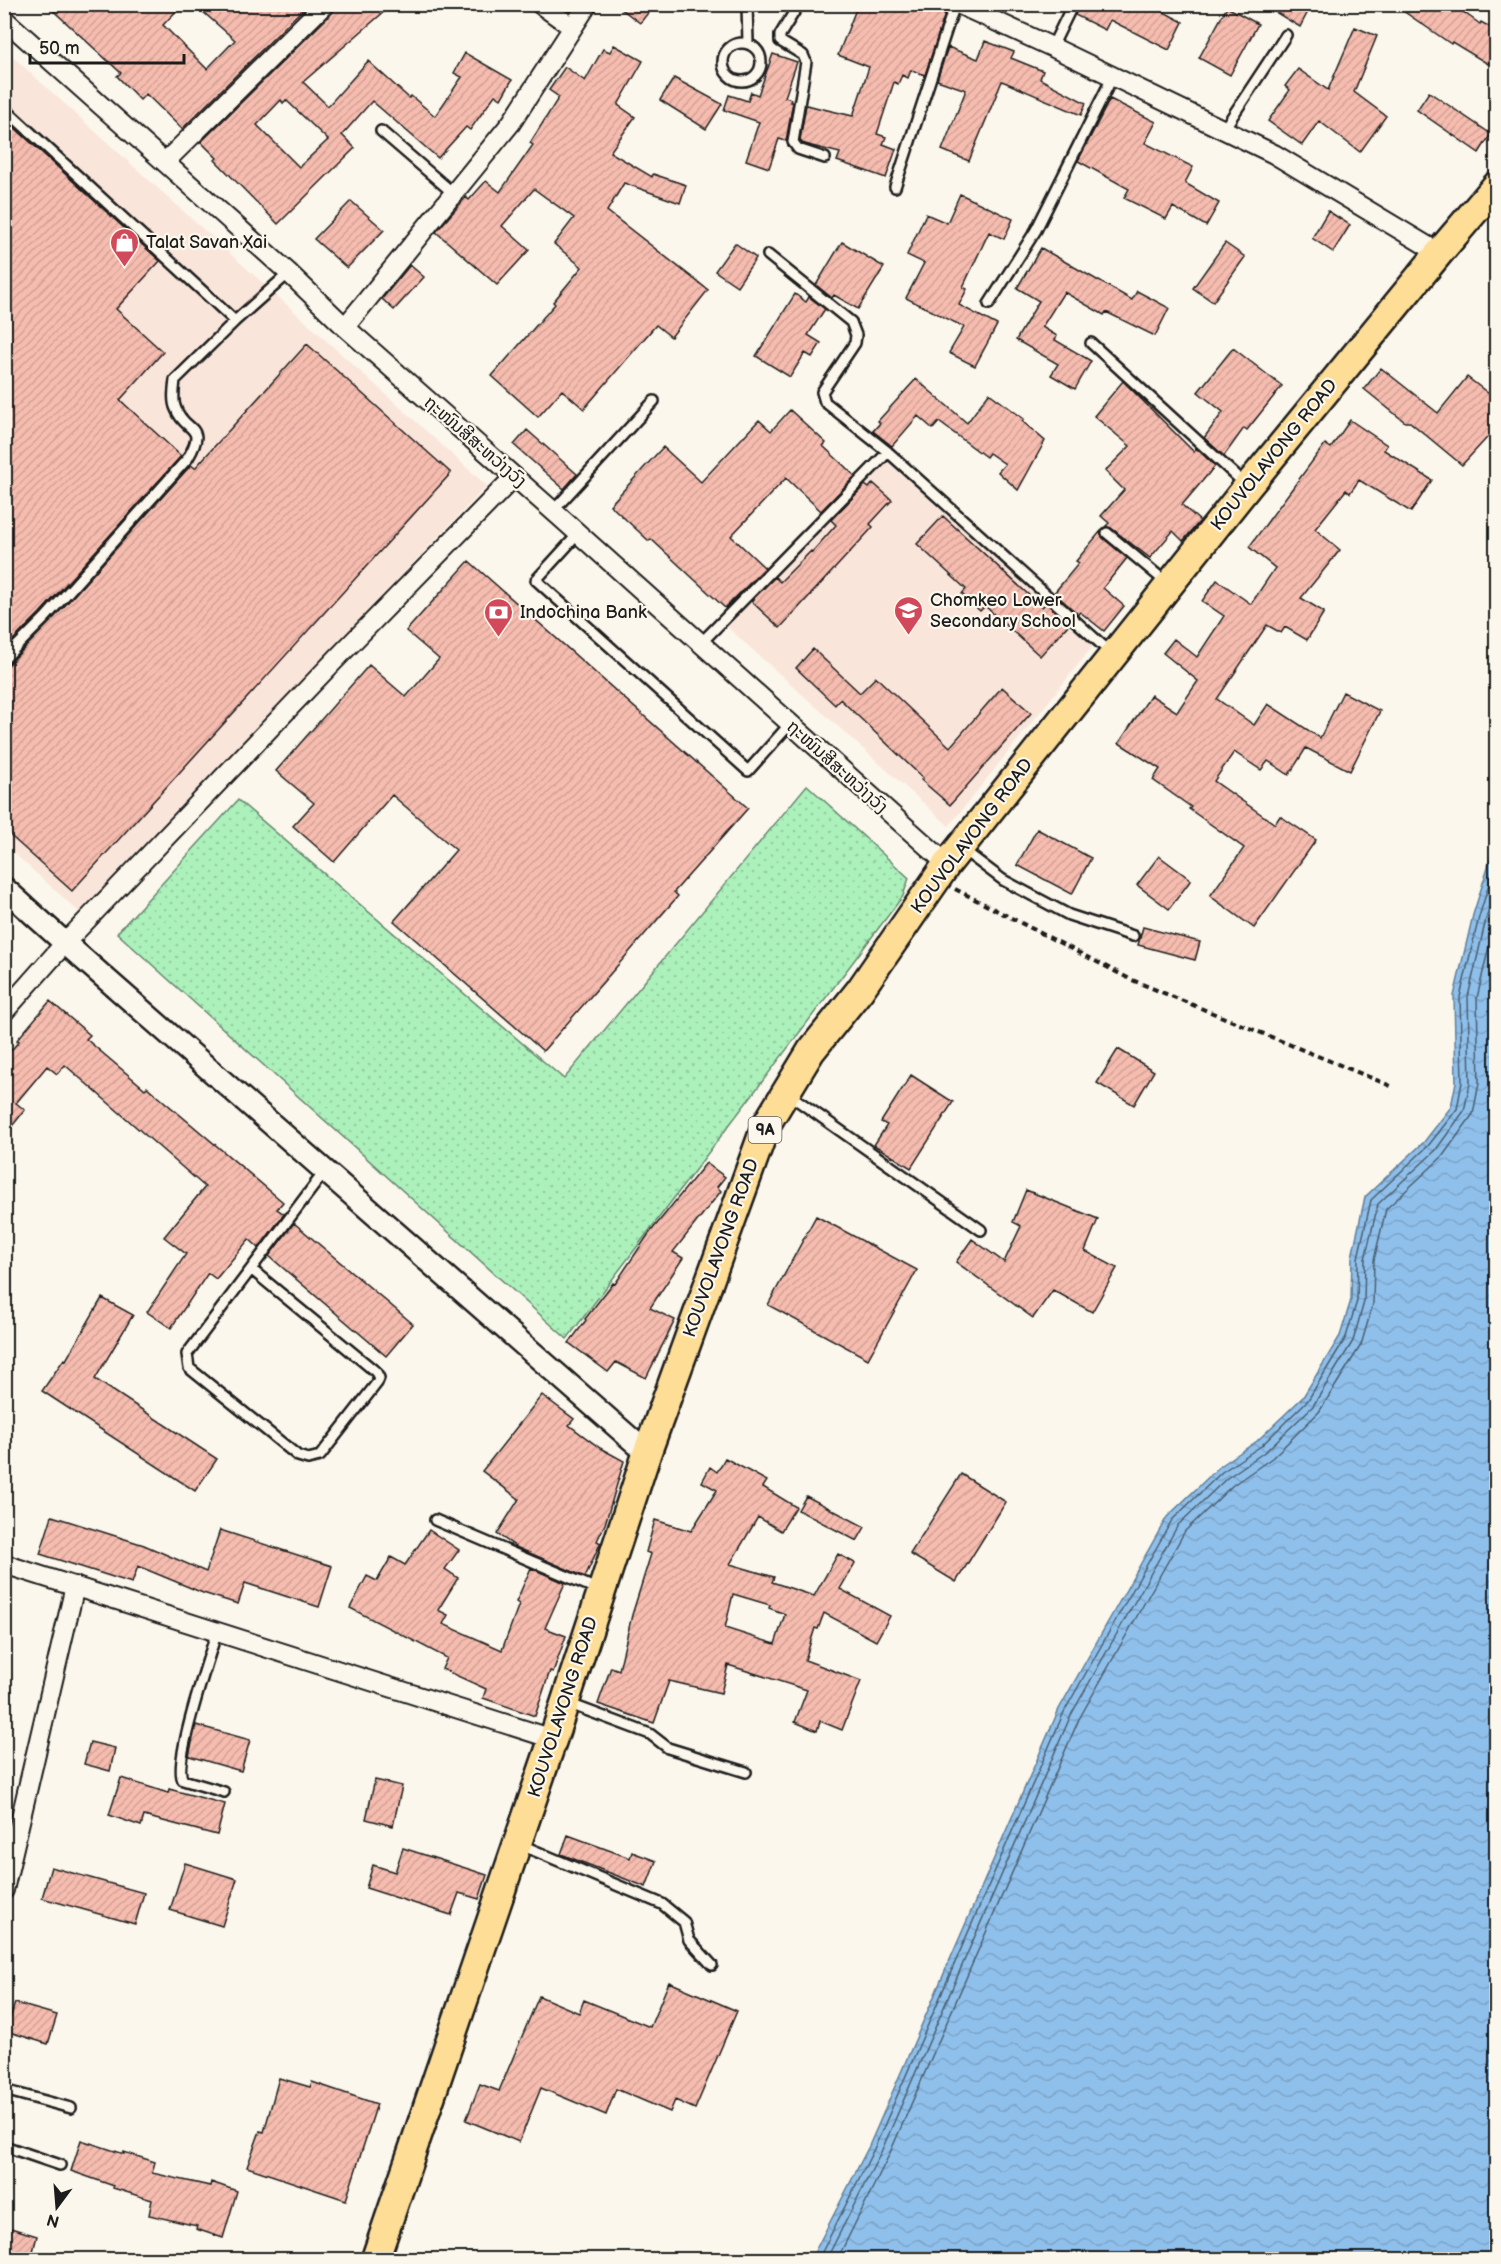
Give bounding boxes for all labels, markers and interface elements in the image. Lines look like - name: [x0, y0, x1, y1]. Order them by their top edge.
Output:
- scale bar: [30, 27, 184, 65]
- text: 50 m: [39, 38, 80, 59]
- shop icon: Talat Savan Xai: [109, 226, 141, 268]
- place label: Talat Savan Xai: [146, 232, 267, 253]
- street label: KOUVOLAVONG ROAD: [1206, 375, 1342, 535]
- street label: ຖະໜົນສີສະຫວ່າງວົງ: [420, 392, 530, 492]
- place label: Chomkeo Lower Secondary School: [930, 590, 1076, 632]
- school or university icon: Chomkeo Lower Secondary School: [893, 594, 925, 636]
- bank icon: Indochina Bank: [483, 596, 515, 638]
- place label: Indochina Bank: [520, 602, 647, 623]
- street label: ຖະໜົນສີສະຫວ່າງວົງ: [782, 716, 892, 818]
- street label: KOUVOLAVONG ROAD: [907, 754, 1037, 918]
- road number: 9A: [748, 1117, 782, 1143]
- street label: KOUVOLAVONG ROAD: [679, 1156, 763, 1340]
- street label: KOUVOLAVONG ROAD: [524, 1614, 602, 1800]
- north arrow: [27, 2177, 87, 2237]
- text: N: [45, 2209, 62, 2231]

